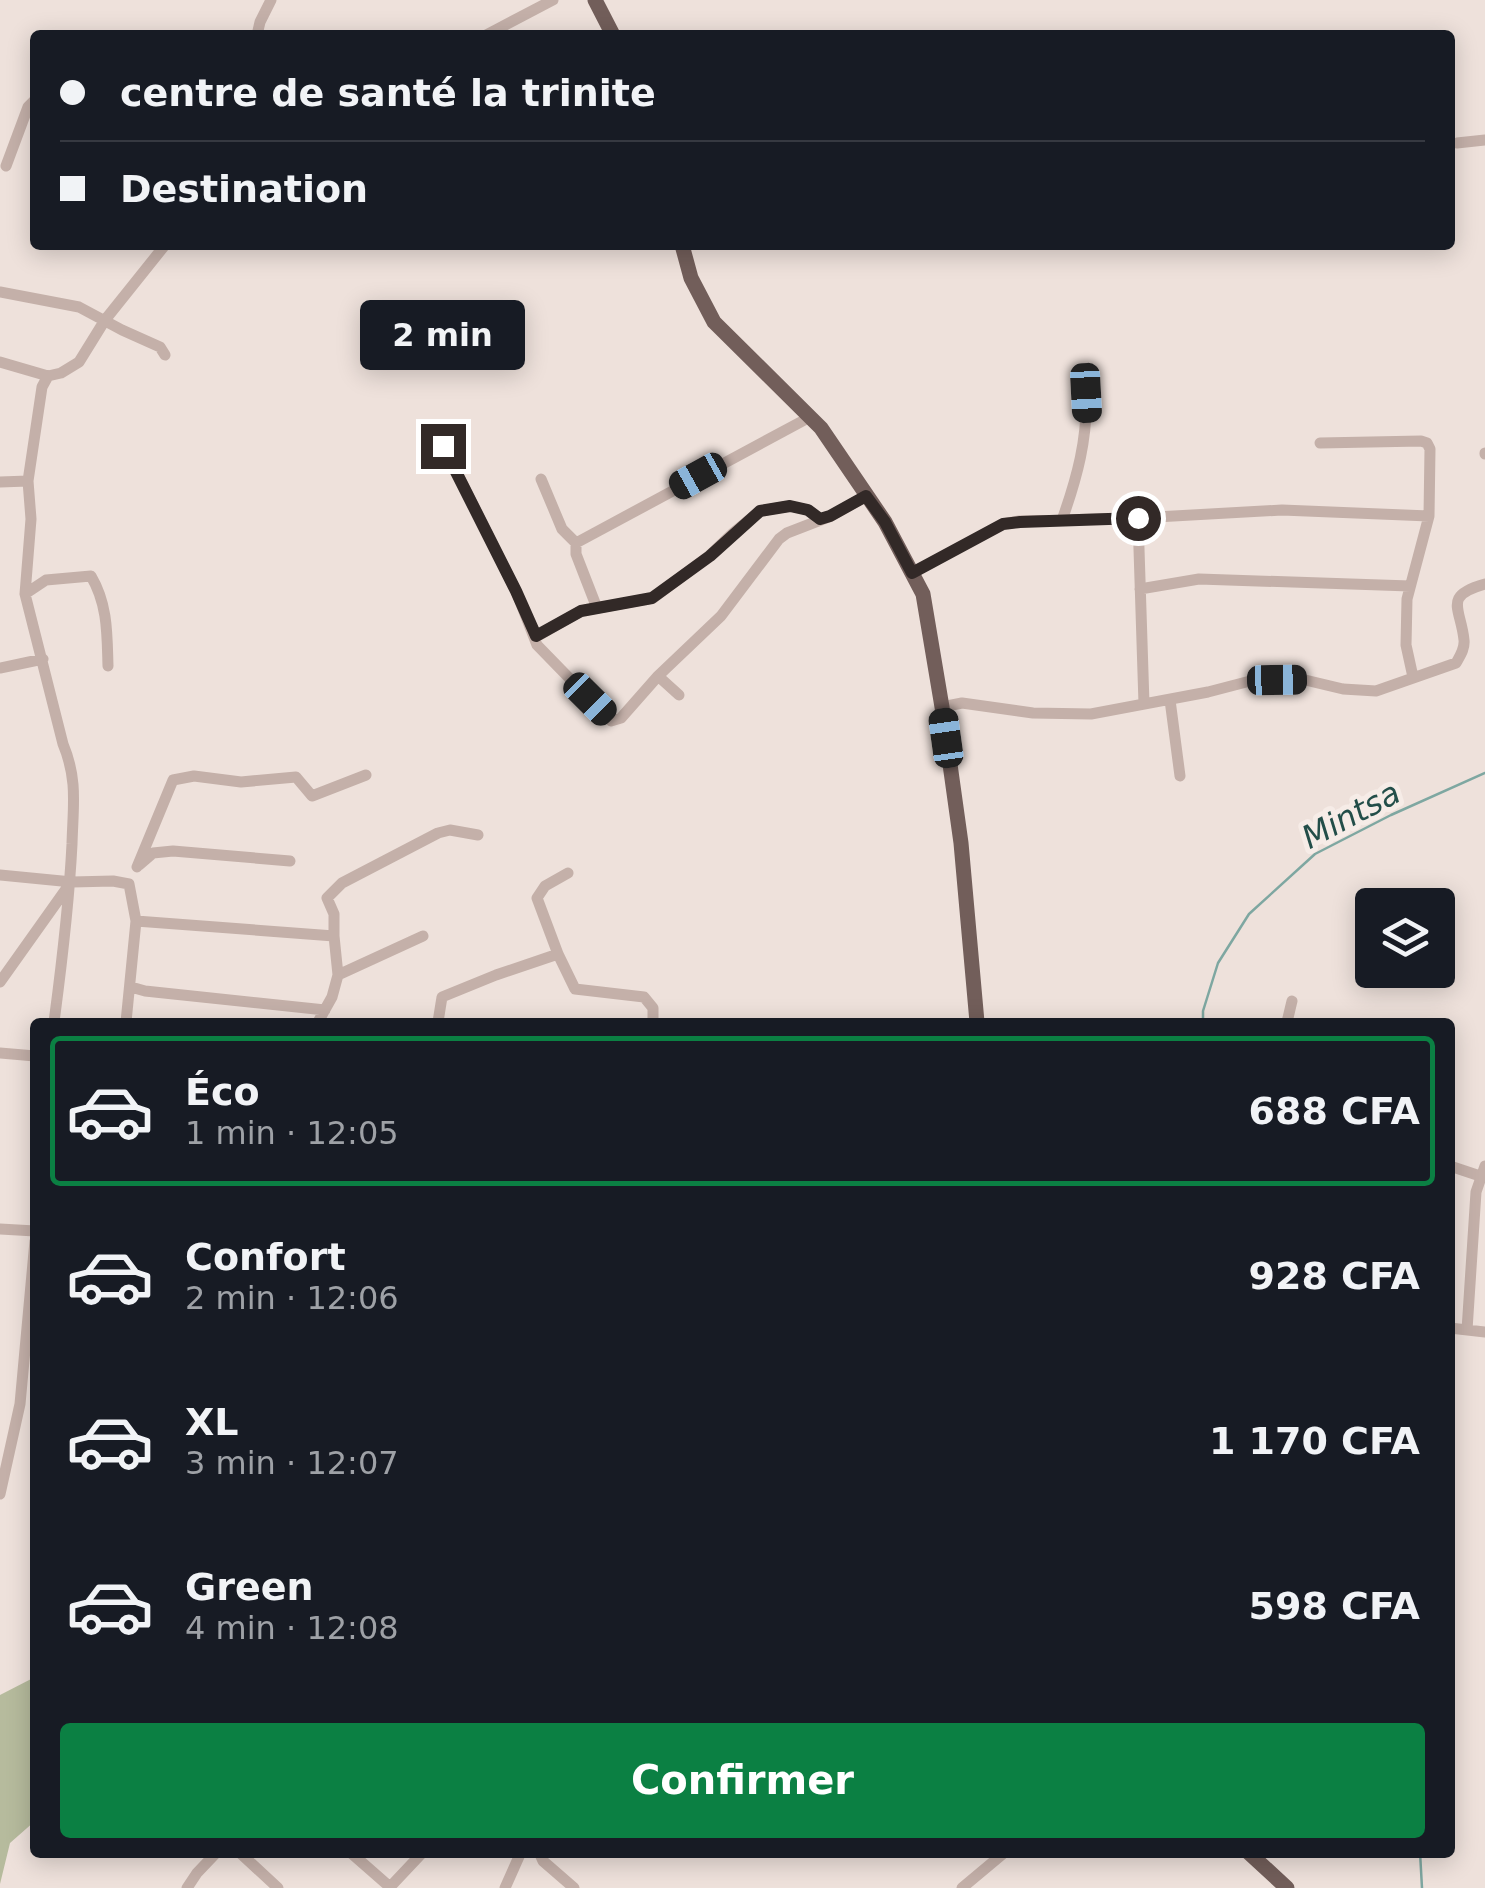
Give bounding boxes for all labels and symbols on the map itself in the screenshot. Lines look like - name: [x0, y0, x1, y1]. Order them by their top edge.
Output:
- callout: 2 min: [360, 301, 526, 371]
- car: [1069, 362, 1103, 424]
- route end: [421, 424, 466, 469]
- car: [664, 448, 732, 504]
- route start: [1116, 496, 1161, 541]
- car: [1247, 664, 1307, 696]
- car: [558, 667, 622, 731]
- car: [927, 706, 965, 770]
- water label: Mintsa: [1295, 773, 1407, 857]

